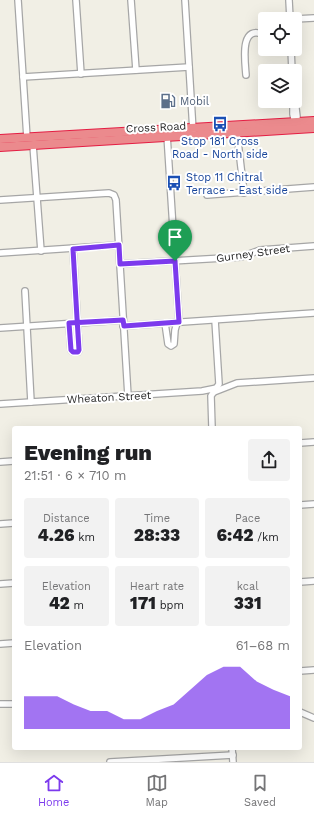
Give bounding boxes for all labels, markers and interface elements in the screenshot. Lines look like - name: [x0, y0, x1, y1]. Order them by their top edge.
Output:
- map controls: [258, 12, 302, 108]
- button: locate: [258, 12, 302, 56]
- button: layers: [258, 64, 302, 108]
- fuel station icon: Mobil: [159, 92, 177, 110]
- place label: Mobil: [180, 95, 210, 108]
- bus stop icon: Stop 181 Cross Road - North side: [211, 115, 229, 133]
- street label: Cross Road: [125, 119, 187, 136]
- place label: Stop 181 Cross Road - North side: [172, 135, 268, 161]
- place label: Stop 11 Chitral Terrace - East side: [186, 171, 288, 197]
- bus stop icon: Stop 11 Chitral Terrace - East side: [165, 174, 183, 192]
- pin: [158, 220, 192, 261]
- icon: arrive: [164, 226, 186, 248]
- street label: Gurney Street: [215, 242, 291, 265]
- street label: Wheaton Street: [66, 389, 152, 406]
- button: share: [248, 439, 290, 481]
- text: Evening run: [24, 440, 152, 465]
- text: 21:51 · 6 × 710 m: [24, 468, 126, 483]
- text: Distance: [43, 512, 90, 525]
- text: Time: [144, 512, 170, 525]
- text: Pace: [235, 512, 260, 525]
- text: 4.26: [38, 525, 75, 545]
- text: 28:33: [134, 525, 180, 545]
- text: 6:42: [217, 525, 253, 545]
- text: km: [75, 531, 95, 544]
- text: /km: [253, 531, 279, 544]
- text: Elevation: [42, 580, 91, 593]
- text: Heart rate: [130, 580, 184, 593]
- text: kcal: [237, 580, 259, 593]
- text: 42: [49, 593, 70, 613]
- text: 171: [130, 593, 156, 613]
- text: 331: [234, 593, 262, 613]
- text: m: [70, 599, 84, 612]
- text: bpm: [156, 599, 184, 612]
- text: Elevation: [24, 638, 82, 653]
- text: 61–68 m: [236, 638, 290, 653]
- tab: Home: [38, 772, 69, 809]
- tab: Map: [145, 772, 168, 809]
- tab: Saved: [244, 772, 276, 809]

